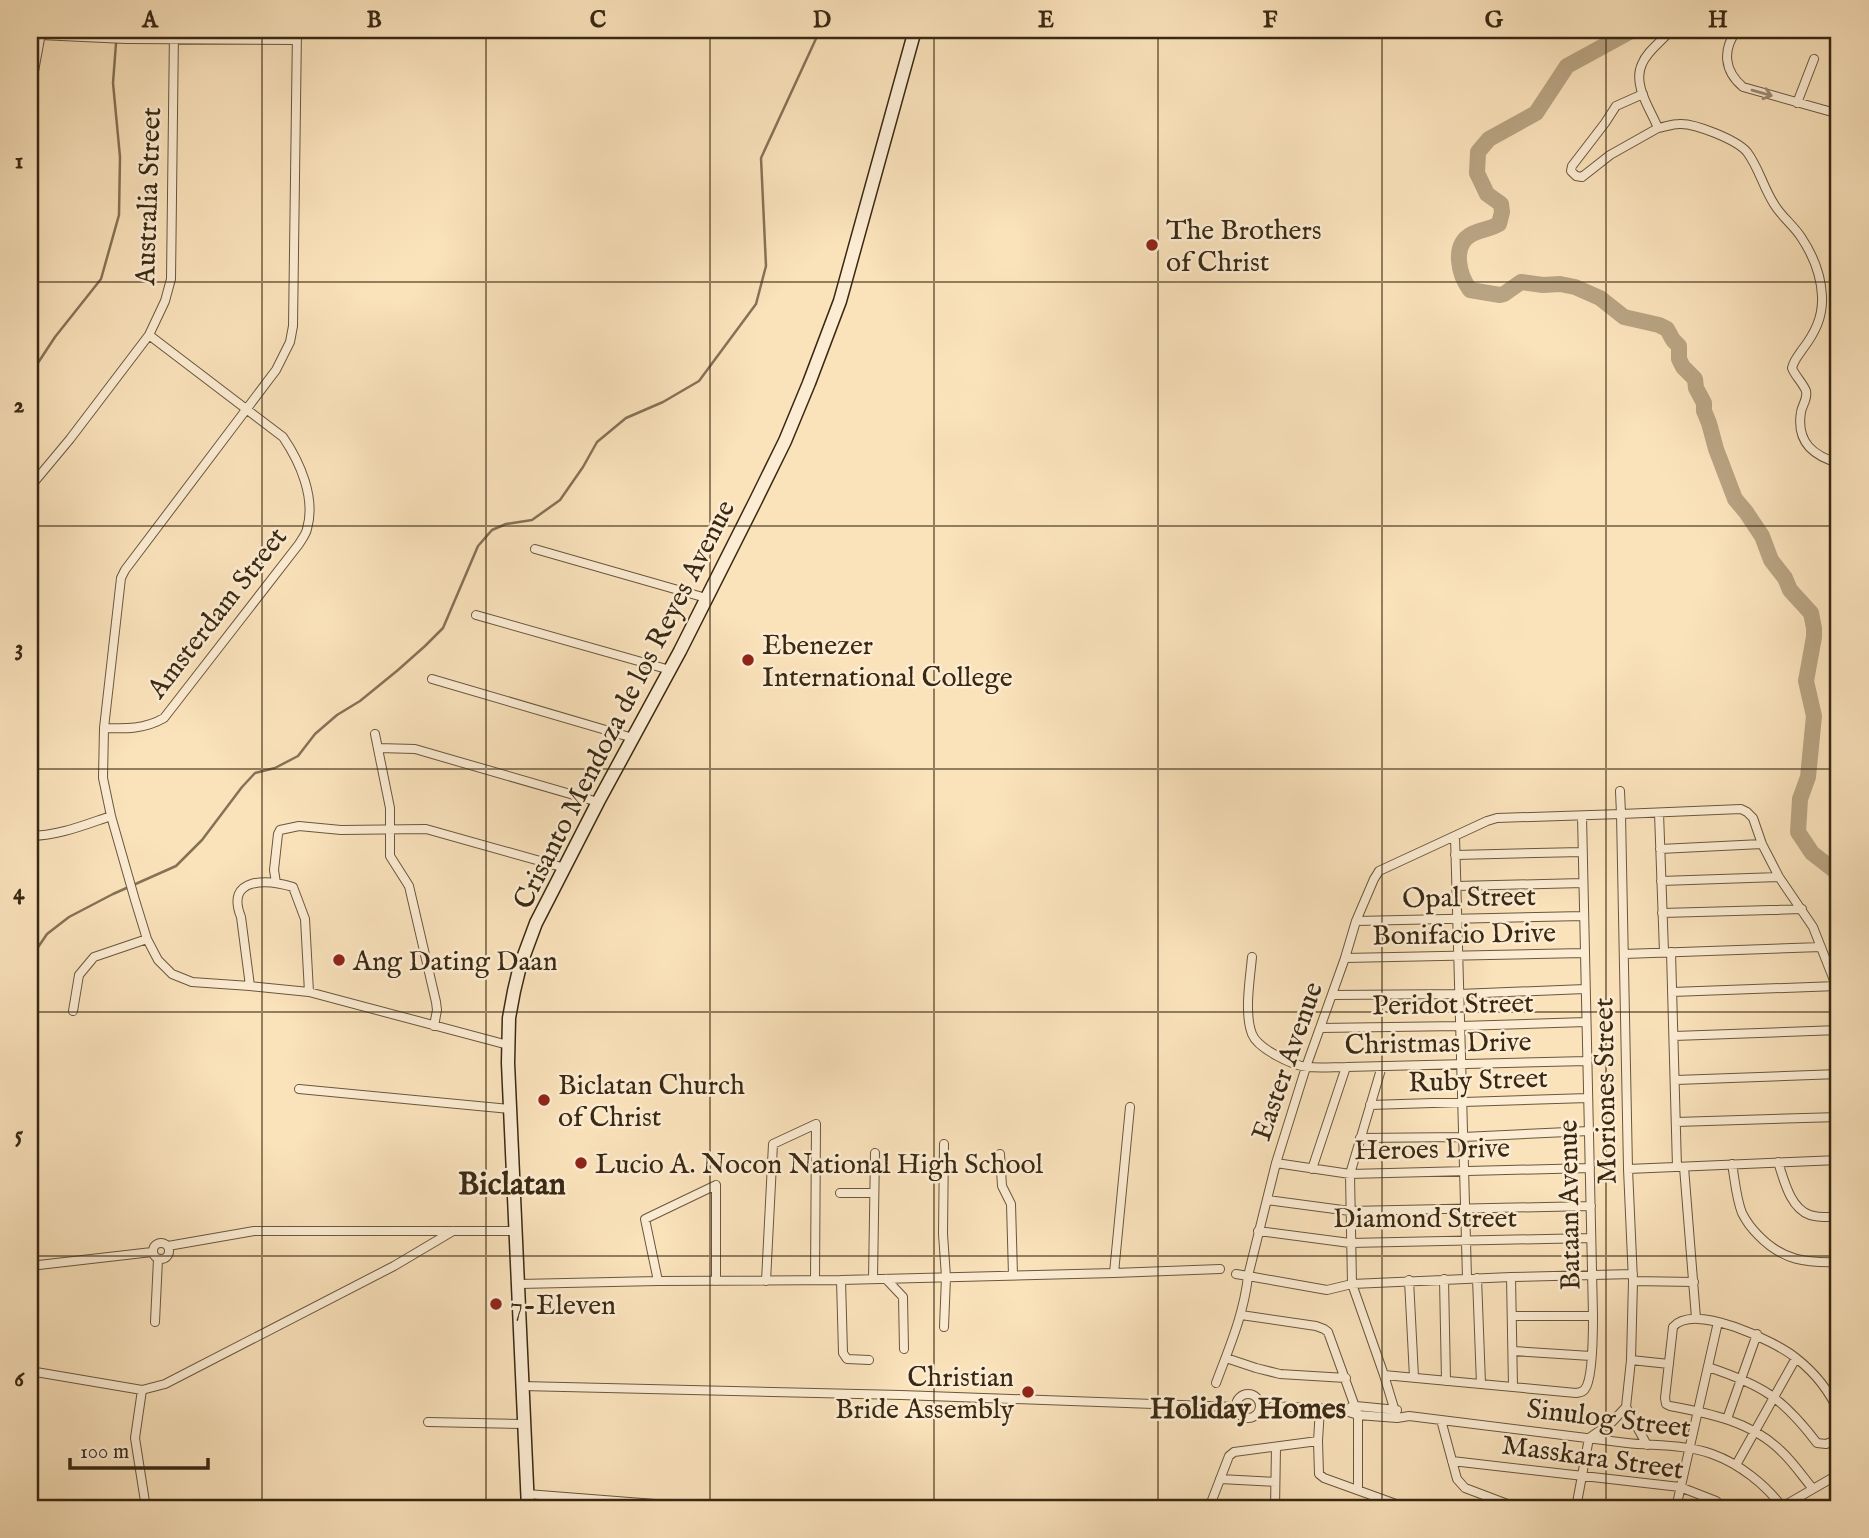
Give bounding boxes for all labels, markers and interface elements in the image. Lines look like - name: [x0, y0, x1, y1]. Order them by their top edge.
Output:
- text: A: [141, 6, 159, 35]
- text: B: [366, 6, 382, 35]
- text: C: [590, 6, 607, 35]
- text: D: [813, 6, 831, 35]
- text: E: [1038, 6, 1054, 35]
- text: F: [1263, 6, 1278, 35]
- text: G: [1485, 6, 1504, 35]
- text: H: [1708, 6, 1728, 35]
- one-way arrow: [1750, 87, 1773, 100]
- street label: Australia Street: [129, 106, 170, 287]
- text: 1: [15, 147, 23, 176]
- place label: The Brothers of Christ: [1166, 214, 1322, 281]
- marker: The Brothers of Christ: [1144, 237, 1160, 253]
- text: 2: [14, 391, 25, 420]
- street label: Crisanto Mendoza de los Reyes Avenue: [506, 495, 744, 916]
- street label: Amsterdam Street: [140, 521, 296, 707]
- place label: Ebenezer International College: [762, 629, 1013, 696]
- text: 3: [15, 634, 23, 663]
- marker: Ebenezer International College: [740, 652, 756, 668]
- text: 4: [13, 878, 25, 907]
- street label: Opal Street: [1402, 880, 1537, 917]
- street label: Bonifacio Drive: [1372, 916, 1556, 955]
- place label: Ang Dating Daan: [352, 945, 558, 980]
- marker: Ang Dating Daan: [331, 952, 347, 968]
- street label: Easter Avenue: [1245, 978, 1332, 1146]
- street label: Peridot Street: [1372, 987, 1535, 1024]
- street label: Moriones Street: [1587, 997, 1626, 1185]
- street label: Christmas Drive: [1344, 1025, 1532, 1064]
- street label: Ruby Street: [1408, 1062, 1549, 1101]
- place label: Biclatan Church of Christ: [558, 1069, 745, 1136]
- marker: Biclatan Church of Christ: [536, 1092, 552, 1108]
- street label: Bataan Avenue: [1552, 1119, 1589, 1291]
- text: 5: [15, 1121, 24, 1150]
- street label: Heroes Drive: [1354, 1132, 1510, 1169]
- place label: Lucio A. Nocon National High School: [595, 1148, 1043, 1183]
- marker: Lucio A. Nocon National High School: [573, 1155, 589, 1171]
- district label: Biclatan: [458, 1165, 566, 1206]
- street label: Diamond Street: [1333, 1202, 1517, 1237]
- place label: 7-Eleven: [510, 1289, 616, 1324]
- marker: 7-Eleven: [488, 1296, 504, 1312]
- place label: Christian Bride Assembly: [835, 1361, 1014, 1428]
- text: 6: [14, 1365, 25, 1394]
- marker: Christian Bride Assembly: [1020, 1384, 1036, 1400]
- district label: Holiday Homes: [1150, 1391, 1346, 1429]
- street label: Sinulog Street: [1525, 1392, 1693, 1447]
- scale bar: [70, 1426, 208, 1470]
- street label: Masskara Street: [1499, 1428, 1686, 1489]
- text: 100 m: [80, 1439, 129, 1466]

